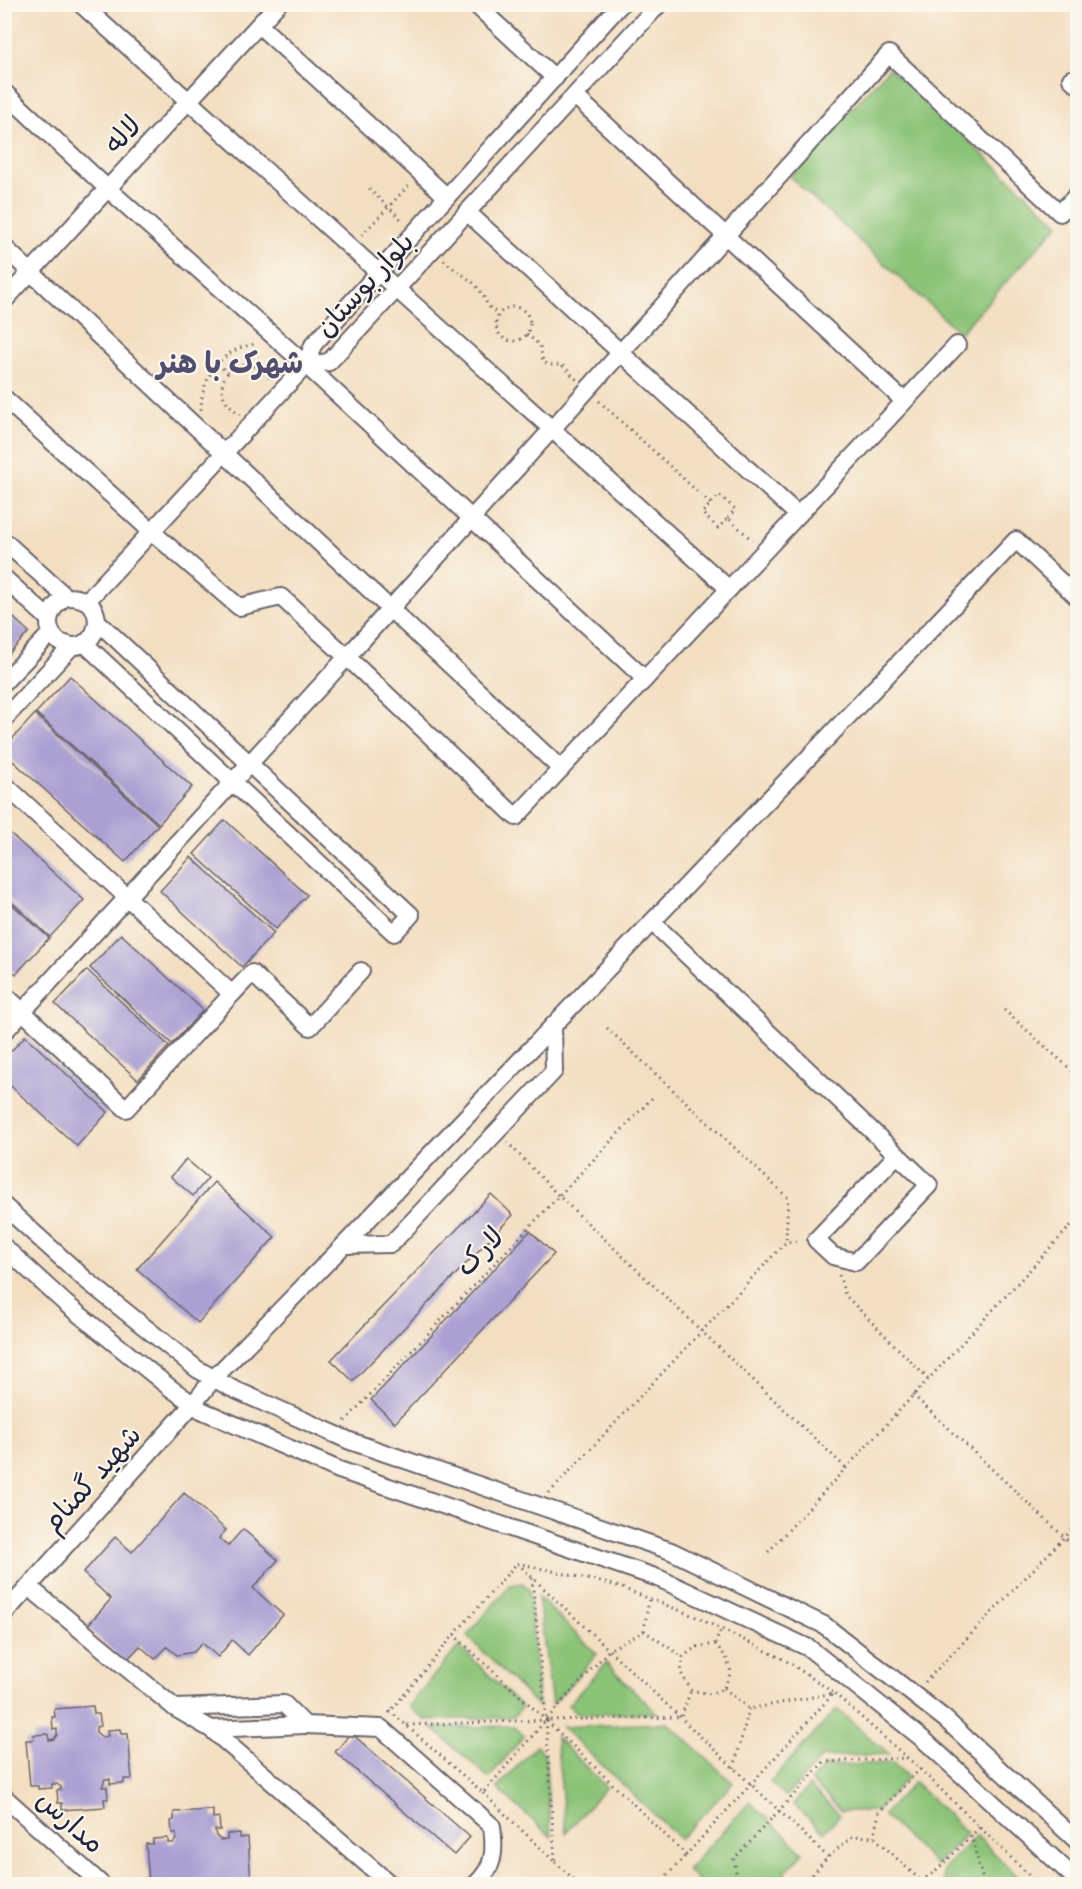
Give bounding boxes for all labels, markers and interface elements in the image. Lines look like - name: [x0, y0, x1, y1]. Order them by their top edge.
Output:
- street label: لاله: [96, 108, 149, 161]
- street label: بلوار بوستان: [307, 225, 422, 344]
- district label: شهرک با هنر: [154, 344, 303, 382]
- street label: لارک: [448, 1219, 511, 1283]
- street label: شهید گمنام: [34, 1418, 151, 1542]
- street label: مدارس: [29, 1782, 112, 1861]

